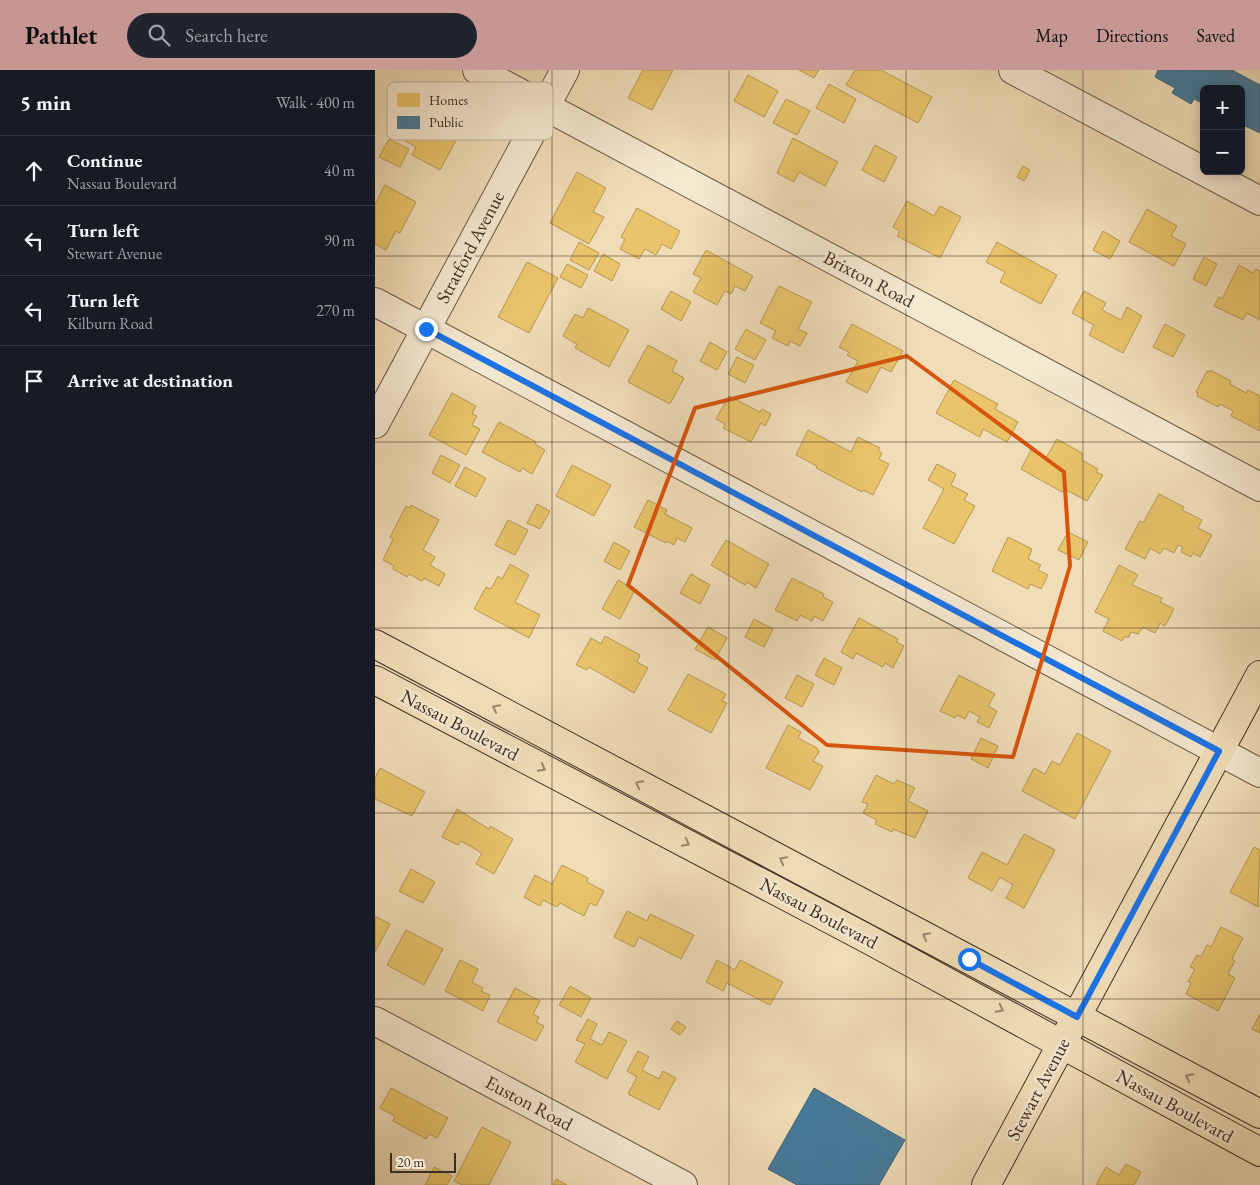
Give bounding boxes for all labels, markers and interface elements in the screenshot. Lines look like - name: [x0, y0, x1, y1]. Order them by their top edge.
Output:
- search box: [127, 13, 477, 58]
- text: Pathlet: [25, 20, 97, 51]
- icon: search: [145, 21, 173, 49]
- text: Search here: [185, 23, 268, 48]
- text: Map: [1036, 24, 1068, 47]
- text: Directions: [1096, 24, 1168, 47]
- text: Saved: [1196, 24, 1235, 47]
- legend: [387, 82, 553, 140]
- map controls: [1200, 85, 1245, 175]
- button: +: [1200, 85, 1245, 130]
- text: 5 min: [20, 89, 71, 116]
- text: Homes: [429, 91, 469, 109]
- text: Walk · 400 m: [276, 92, 355, 113]
- text: Public: [429, 113, 464, 131]
- button: −: [1200, 130, 1245, 175]
- text: Continue: [67, 148, 142, 173]
- icon: ahead: [20, 157, 48, 185]
- text: 40 m: [324, 160, 355, 181]
- text: Nassau Boulevard: [67, 173, 177, 194]
- street label: Stratford Avenue: [430, 186, 510, 308]
- text: Turn left: [67, 218, 139, 243]
- icon: left: [20, 227, 48, 255]
- text: 90 m: [324, 230, 355, 251]
- text: Stewart Avenue: [67, 243, 162, 264]
- street label: Brixton Road: [819, 245, 919, 314]
- text: Turn left: [67, 288, 139, 313]
- icon: left: [20, 297, 48, 325]
- text: 270 m: [316, 300, 355, 321]
- text: Kilburn Road: [67, 313, 153, 334]
- route end: [415, 318, 438, 341]
- icon: arrive: [20, 367, 48, 395]
- text: Arrive at destination: [67, 368, 233, 393]
- street label: Nassau Boulevard: [397, 683, 524, 767]
- one-way arrow: [492, 704, 501, 714]
- one-way arrow: [537, 762, 546, 772]
- one-way arrow: [636, 780, 645, 790]
- one-way arrow: [681, 837, 690, 847]
- one-way arrow: [779, 856, 788, 866]
- street label: Nassau Boulevard: [756, 871, 883, 955]
- one-way arrow: [923, 932, 932, 942]
- route start: [958, 948, 981, 971]
- one-way arrow: [994, 1003, 1003, 1013]
- street label: Stewart Avenue: [1000, 1033, 1076, 1145]
- street label: Nassau Boulevard: [1112, 1063, 1238, 1149]
- street label: Euston Road: [481, 1069, 578, 1137]
- one-way arrow: [1185, 1073, 1194, 1083]
- scale bar: [390, 1150, 456, 1173]
- text: 20 m: [397, 1153, 424, 1171]

